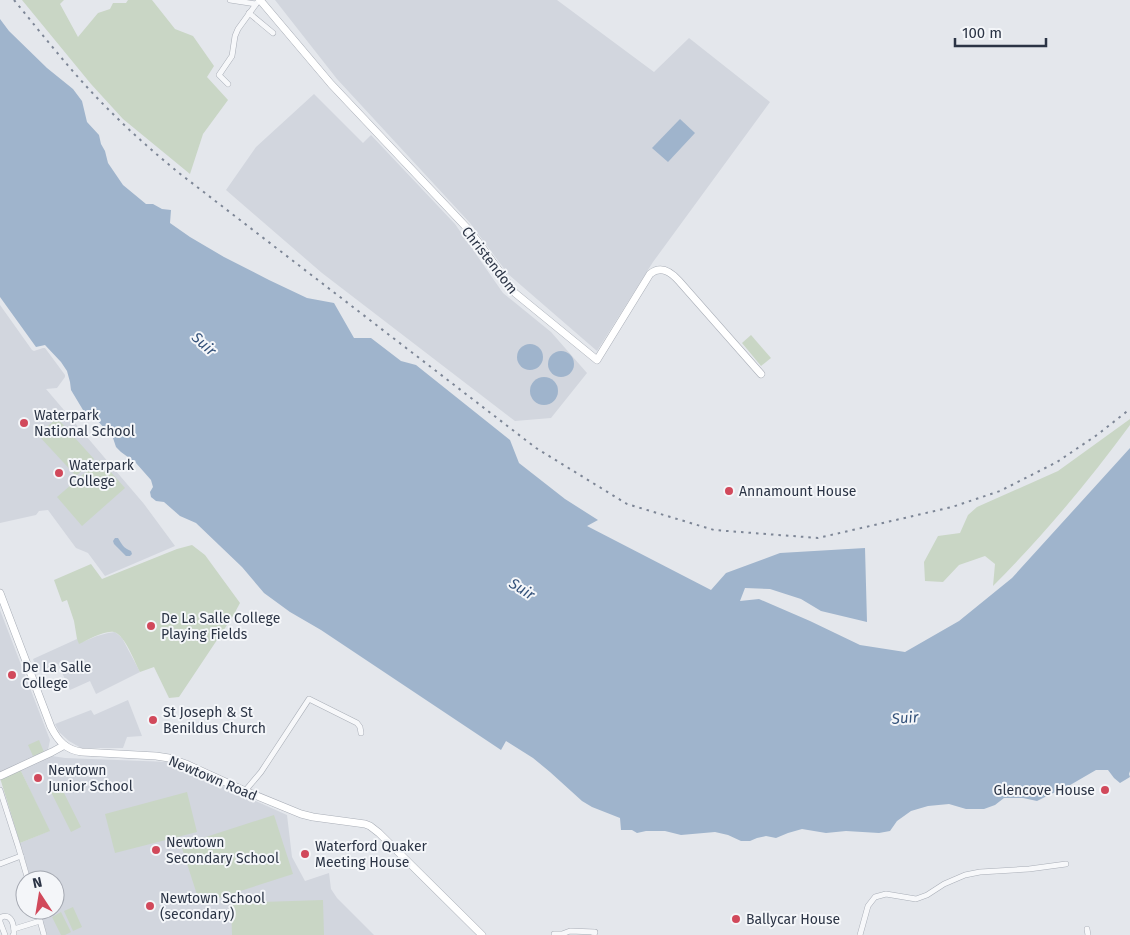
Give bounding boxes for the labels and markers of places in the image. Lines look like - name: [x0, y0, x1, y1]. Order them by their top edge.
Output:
- place label: Waterpark National School: [34, 407, 135, 440]
- marker: Waterpark National School: [18, 417, 30, 429]
- place label: Waterpark College: [69, 457, 135, 490]
- marker: Waterpark College: [53, 467, 65, 479]
- place label: Annamount House: [739, 483, 856, 500]
- marker: Annamount House: [723, 485, 735, 497]
- place label: De La Salle College Playing Fields: [161, 610, 280, 643]
- marker: De La Salle College Playing Fields: [145, 620, 157, 632]
- place label: De La Salle College: [22, 659, 91, 692]
- marker: De La Salle College: [6, 669, 18, 681]
- place label: St Joseph & St Benildus Church: [163, 704, 266, 737]
- marker: St Joseph & St Benildus Church: [147, 714, 159, 726]
- place label: Newtown Junior School: [48, 762, 133, 795]
- marker: Newtown Junior School: [32, 772, 44, 784]
- place label: Glencove House: [994, 782, 1095, 799]
- marker: Glencove House: [1099, 784, 1111, 796]
- place label: Newtown Secondary School: [166, 834, 279, 867]
- place label: Waterford Quaker Meeting House: [315, 838, 428, 871]
- marker: Newtown Secondary School: [150, 844, 162, 856]
- marker: Waterford Quaker Meeting House: [299, 848, 311, 860]
- place label: Newtown School (secondary): [160, 890, 265, 923]
- marker: Newtown School (secondary): [144, 900, 156, 912]
- place label: Ballycar House: [746, 911, 840, 928]
- marker: Ballycar House: [730, 913, 742, 925]

